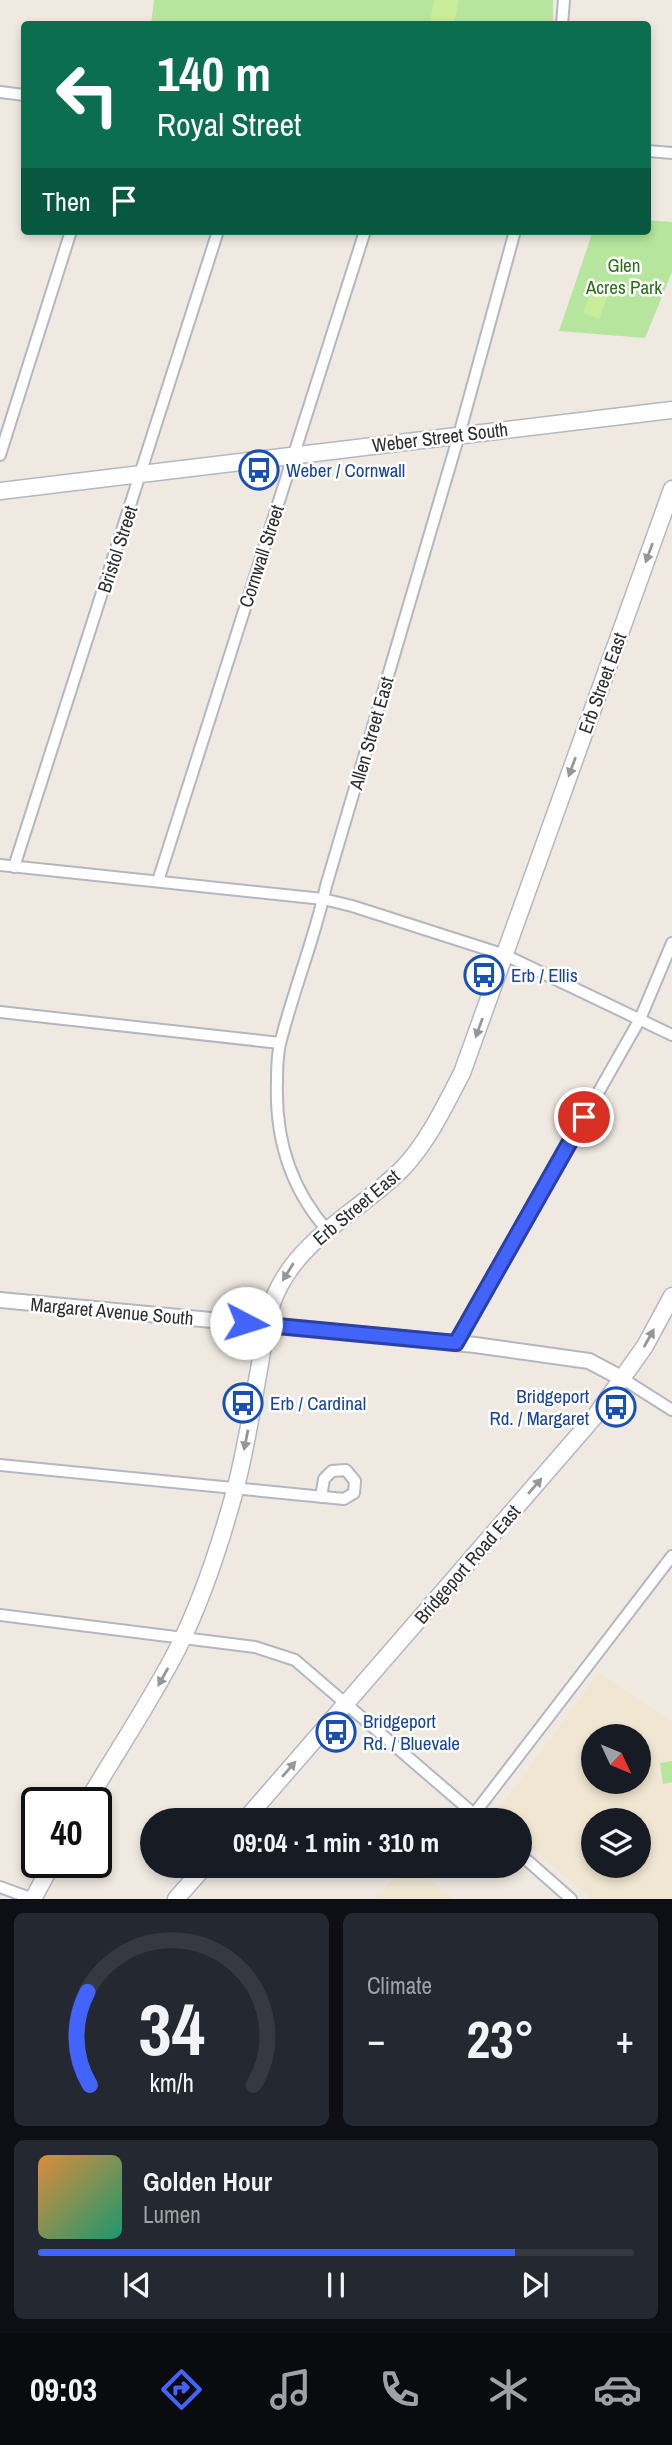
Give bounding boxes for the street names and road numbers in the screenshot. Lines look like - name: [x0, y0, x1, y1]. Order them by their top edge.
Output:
- street label: Weber Street South: [371, 416, 509, 458]
- street label: Cornwall Street: [232, 501, 290, 611]
- street label: Bristol Street: [91, 502, 143, 596]
- street label: Erb Street East: [572, 628, 633, 737]
- street label: Allen Street East: [342, 673, 400, 793]
- street label: Erb Street East: [307, 1163, 405, 1251]
- street label: Margaret Avenue South: [29, 1291, 195, 1331]
- street label: Bridgeport Road East: [408, 1498, 526, 1629]

